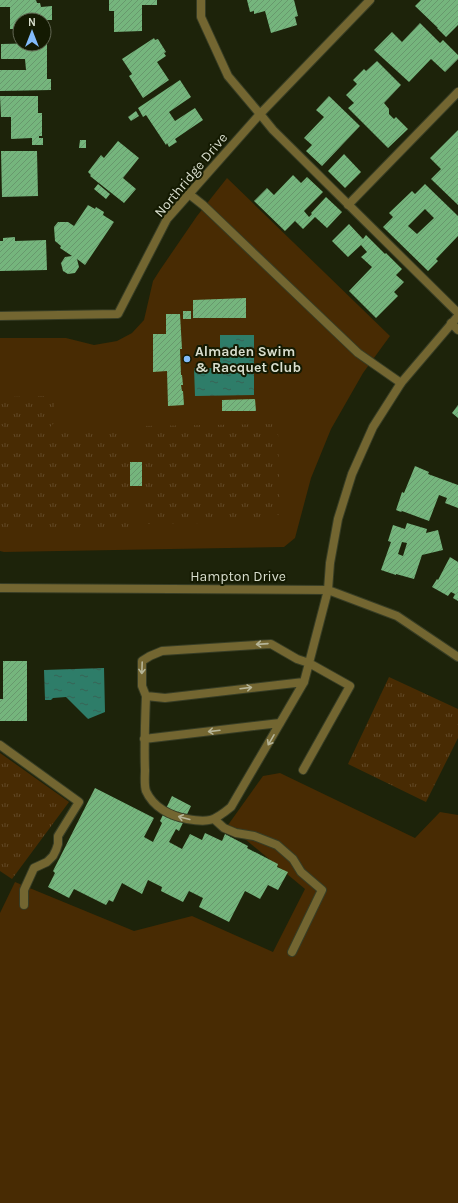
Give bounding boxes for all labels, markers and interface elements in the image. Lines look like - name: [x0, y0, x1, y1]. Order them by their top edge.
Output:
- north arrow: [12, 12, 52, 52]
- text: N: [28, 16, 36, 29]
- street label: Northridge Drive: [151, 129, 231, 221]
- place label: Almaden Swim & Racquet Club: [195, 343, 301, 376]
- marker: Almaden Swim & Racquet Club: [182, 354, 192, 364]
- street label: Hampton Drive: [190, 568, 286, 585]
- one-way arrow: [256, 641, 269, 648]
- one-way arrow: [138, 661, 146, 674]
- one-way arrow: [239, 684, 252, 692]
- one-way arrow: [208, 727, 221, 734]
- one-way arrow: [266, 733, 274, 745]
- one-way arrow: [178, 814, 191, 821]

